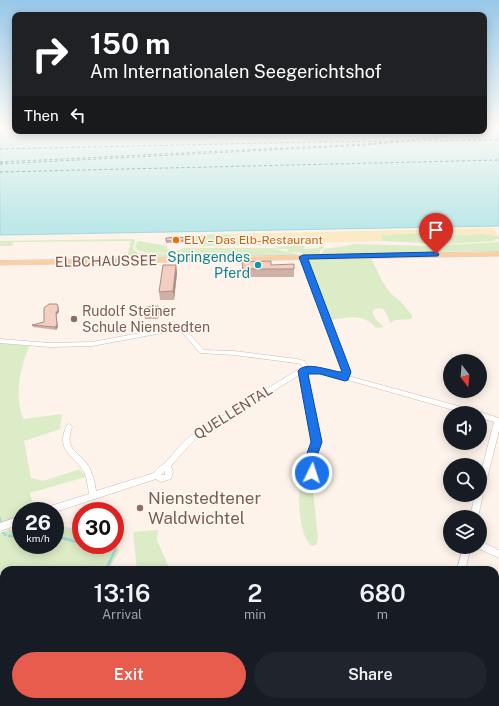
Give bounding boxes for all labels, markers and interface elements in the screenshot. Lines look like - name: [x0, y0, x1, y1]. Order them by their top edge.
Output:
- text: 150 m: [90, 27, 170, 60]
- icon: right: [24, 28, 76, 80]
- text: Am Internationalen Seegerichtshof: [90, 61, 382, 82]
- icon: left: [67, 104, 89, 126]
- text: Then: [24, 107, 59, 124]
- pin: [419, 213, 453, 254]
- icon: arrive: [425, 219, 447, 241]
- place label: ELV – Das Elb-Restaurant: [184, 233, 323, 247]
- marker: ELV – Das Elb-Restaurant: [171, 235, 181, 245]
- place label: Springendes Pferd: [167, 249, 250, 281]
- street label: ELBCHAUSSEE: [55, 252, 157, 270]
- marker: Springendes Pferd: [253, 260, 263, 270]
- place label: Rudolf Steiner Schule Nienstedten: [82, 303, 210, 335]
- marker: Rudolf Steiner Schule Nienstedten: [69, 314, 79, 324]
- north arrow: [443, 354, 487, 398]
- map controls: [443, 354, 487, 554]
- street label: QUELLENTAL: [191, 382, 275, 442]
- button: sound: [443, 406, 487, 450]
- position arrow: [291, 452, 333, 494]
- button: search: [443, 458, 487, 502]
- place label: Nienstedtener Waldwichtel: [148, 488, 261, 528]
- speed limit sign: 30: [72, 502, 124, 554]
- marker: Nienstedtener Waldwichtel: [135, 503, 145, 513]
- button: layers: [443, 510, 487, 554]
- text: 26: [25, 511, 51, 535]
- text: km/h: [26, 532, 50, 544]
- text: 13:16: [93, 579, 151, 607]
- text: 2: [248, 579, 262, 607]
- text: 680: [359, 579, 406, 607]
- text: Arrival: [102, 607, 142, 622]
- text: min: [244, 607, 266, 622]
- text: m: [377, 607, 388, 622]
- button: Exit: [12, 652, 246, 698]
- button: Share: [254, 652, 487, 698]

